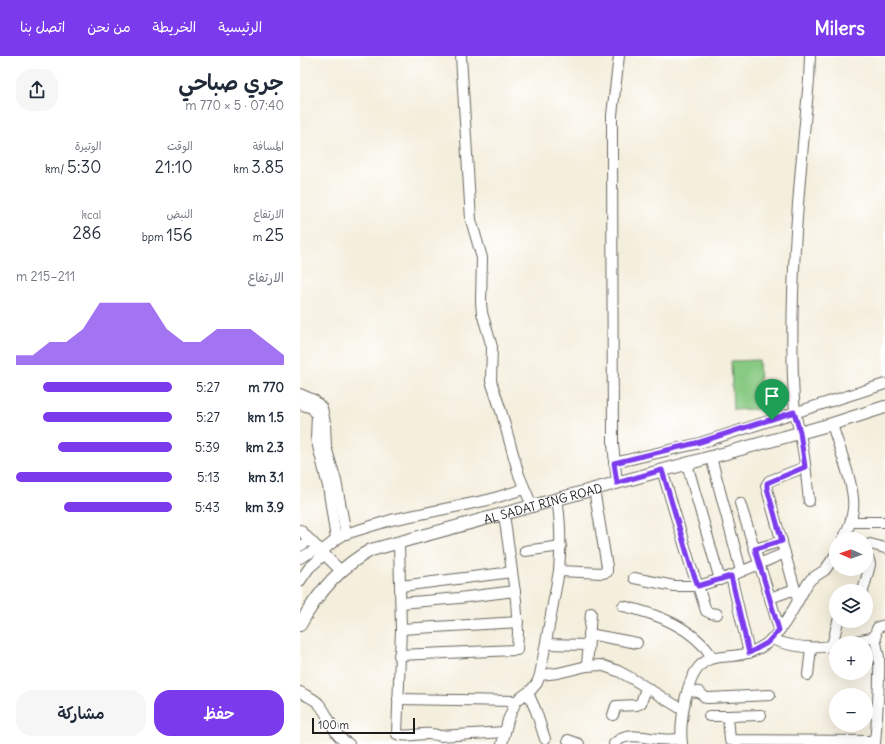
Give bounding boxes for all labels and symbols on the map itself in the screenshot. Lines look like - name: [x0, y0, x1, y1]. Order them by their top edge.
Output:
- pin: [755, 379, 789, 420]
- street label: AL SADAT RING ROAD: [482, 480, 604, 526]
- north arrow: [829, 532, 873, 576]
- scale bar: [312, 716, 415, 735]

